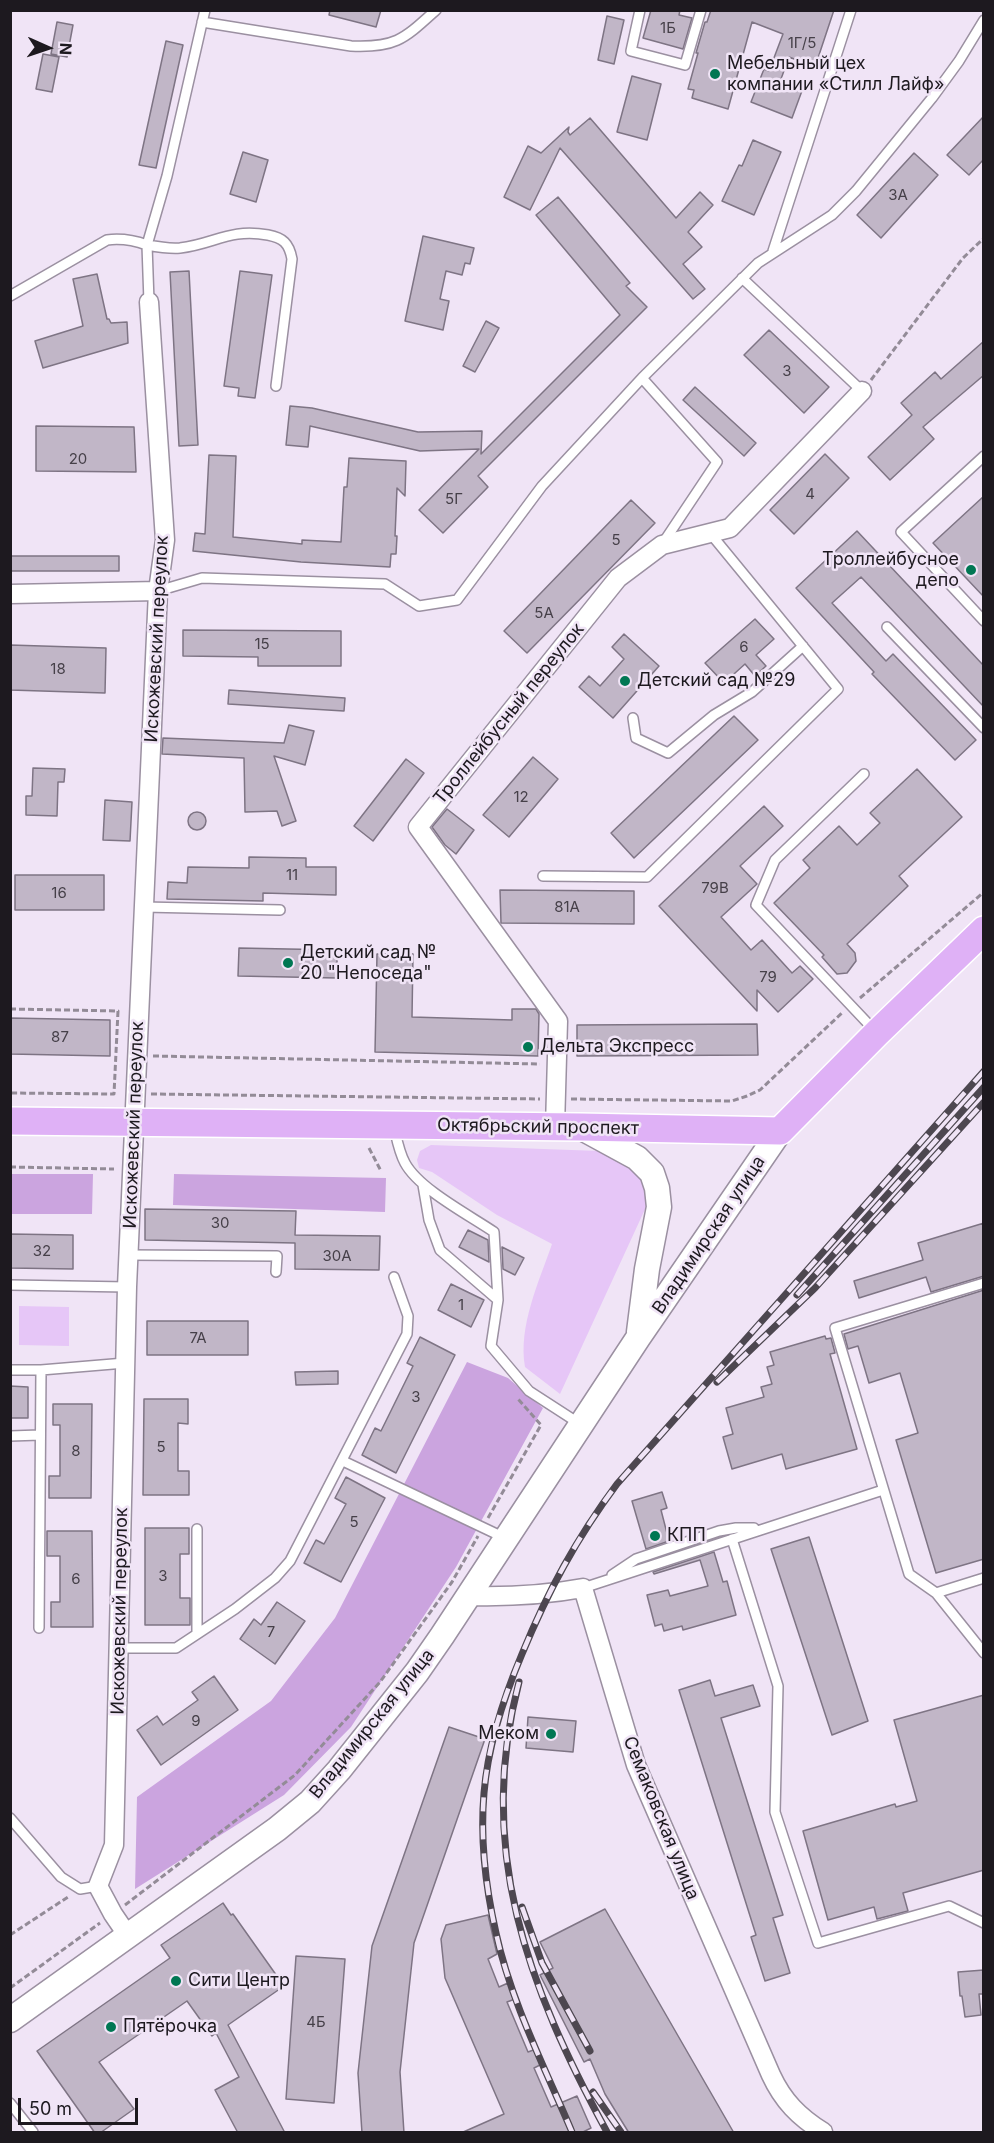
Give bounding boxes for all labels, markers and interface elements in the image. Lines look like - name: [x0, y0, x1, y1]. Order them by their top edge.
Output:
- north arrow: [18, 18, 78, 78]
- house number: 1Б: [660, 19, 676, 37]
- house number: 1Г/5: [788, 34, 816, 52]
- text: N: [56, 42, 76, 56]
- place label: Мебельный цех компании «Стилл Лайф»: [727, 53, 945, 96]
- marker: Мебельный цех компании «Стилл Лайф»: [708, 67, 722, 81]
- house number: 3А: [888, 186, 908, 204]
- house number: 3: [782, 362, 792, 380]
- house number: 20: [69, 450, 87, 468]
- house number: 4: [805, 485, 815, 503]
- house number: 5Г: [445, 490, 463, 508]
- house number: 5: [611, 531, 621, 549]
- street label: Искожевский переулок: [141, 535, 173, 743]
- place label: Троллейбусное депо: [822, 549, 959, 592]
- marker: Троллейбусное депо: [964, 563, 978, 577]
- house number: 5А: [534, 604, 554, 622]
- street label: Троллейбусный переулок: [429, 619, 589, 809]
- house number: 15: [254, 635, 270, 653]
- house number: 6: [739, 638, 749, 656]
- house number: 18: [50, 660, 66, 678]
- place label: Детский сад №29: [637, 670, 795, 692]
- marker: Детский сад №29: [618, 674, 632, 688]
- house number: 12: [513, 788, 529, 806]
- house number: 11: [286, 866, 298, 884]
- house number: 79В: [701, 879, 729, 897]
- house number: 16: [51, 884, 67, 902]
- house number: 81А: [554, 898, 580, 916]
- place label: Детский сад № 20 "Непоседа": [300, 942, 436, 984]
- marker: Детский сад № 20 "Непоседа": [281, 956, 295, 970]
- house number: 79: [759, 968, 777, 986]
- street label: Искожевский переулок: [120, 1021, 148, 1229]
- house number: 87: [51, 1028, 69, 1046]
- place label: Дельта Экспресс: [540, 1036, 694, 1058]
- marker: Дельта Экспресс: [521, 1040, 535, 1054]
- street label: Октябрьский проспект: [437, 1114, 639, 1140]
- street label: Владимирская улица: [648, 1152, 770, 1318]
- house number: 30: [211, 1214, 229, 1232]
- house number: 32: [33, 1242, 51, 1260]
- house number: 30А: [322, 1247, 352, 1265]
- house number: 1: [458, 1296, 464, 1314]
- house number: 7А: [189, 1329, 207, 1347]
- house number: 3: [411, 1388, 421, 1406]
- house number: 5: [156, 1438, 166, 1456]
- house number: 8: [71, 1442, 81, 1460]
- street label: Искожевский переулок: [107, 1507, 133, 1715]
- house number: 5: [349, 1513, 359, 1531]
- place label: КПП: [667, 1525, 706, 1547]
- marker: КПП: [648, 1529, 662, 1543]
- house number: 3: [158, 1567, 168, 1585]
- house number: 6: [71, 1570, 81, 1588]
- house number: 7: [267, 1623, 275, 1641]
- street label: Владимирская улица: [305, 1645, 439, 1803]
- house number: 9: [191, 1712, 201, 1730]
- place label: Меком: [478, 1723, 539, 1745]
- marker: Меком: [544, 1727, 558, 1741]
- street label: Семаковская улица: [618, 1733, 704, 1903]
- place label: Сити Центр: [188, 1970, 290, 1992]
- marker: Сити Центр: [169, 1974, 183, 1988]
- house number: 4Б: [306, 2013, 326, 2031]
- place label: Пятёрочка: [123, 2016, 217, 2038]
- marker: Пятёрочка: [104, 2020, 118, 2034]
- scale bar: [21, 2086, 141, 2124]
- text: 50 m: [29, 2098, 72, 2119]

